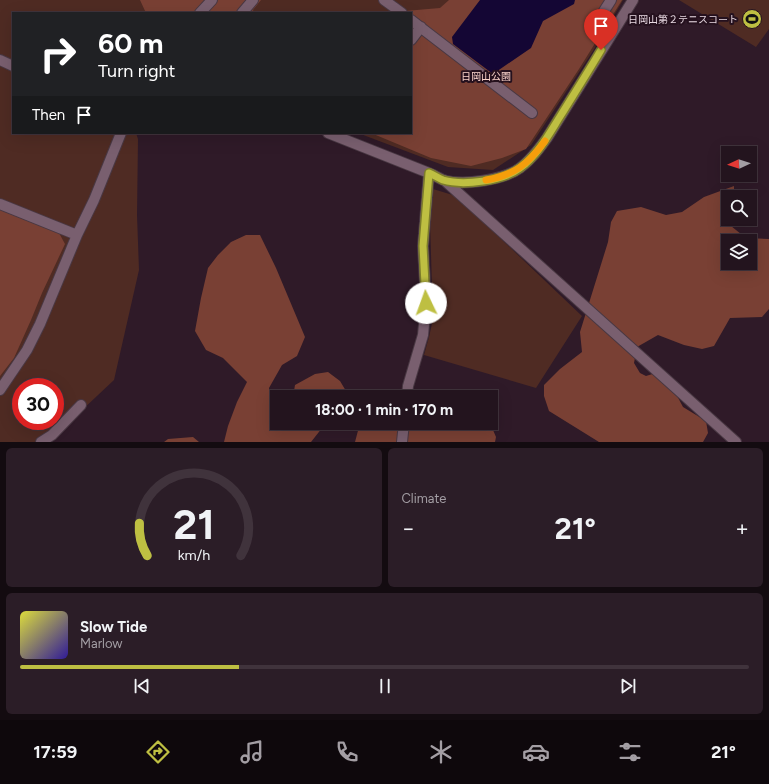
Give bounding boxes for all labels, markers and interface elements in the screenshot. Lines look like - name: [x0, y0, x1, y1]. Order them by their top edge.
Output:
- sports icon: 日岡山第２テニスコート: [741, 8, 763, 30]
- pin: [584, 9, 618, 50]
- place label: 日岡山第２テニスコート: [628, 13, 738, 26]
- icon: arrive: [590, 15, 612, 37]
- text: 60 m: [98, 26, 163, 60]
- icon: right: [32, 28, 84, 80]
- text: Turn right: [98, 60, 175, 82]
- park label: 日岡山公園: [461, 70, 511, 83]
- icon: arrive: [73, 104, 95, 126]
- text: Then: [32, 106, 65, 124]
- north arrow: [721, 146, 757, 182]
- map controls: [721, 146, 757, 270]
- button: search: [721, 190, 757, 226]
- button: layers: [721, 234, 757, 270]
- position arrow: [405, 282, 447, 324]
- speed limit sign: 30: [12, 378, 64, 430]
- text: 18:00 · 1 min · 170 m: [315, 401, 453, 419]
- text: Climate: [402, 491, 446, 506]
- text: 21: [173, 498, 215, 548]
- text: 21°: [555, 510, 596, 547]
- text: −: [402, 515, 415, 542]
- text: +: [735, 515, 749, 542]
- text: km/h: [177, 545, 210, 563]
- text: Slow Tide: [80, 618, 147, 636]
- text: Marlow: [80, 636, 122, 651]
- icon: previous: [131, 675, 153, 697]
- icon: pause: [374, 675, 396, 697]
- icon: next: [617, 675, 639, 697]
- icon: directions: [144, 738, 172, 766]
- icon: music: [238, 738, 266, 766]
- icon: phone: [333, 738, 361, 766]
- icon: climate: [427, 738, 455, 766]
- icon: car: [522, 738, 550, 766]
- icon: filters: [616, 738, 644, 766]
- text: 17:59: [33, 741, 77, 763]
- text: 21°: [711, 741, 736, 763]

